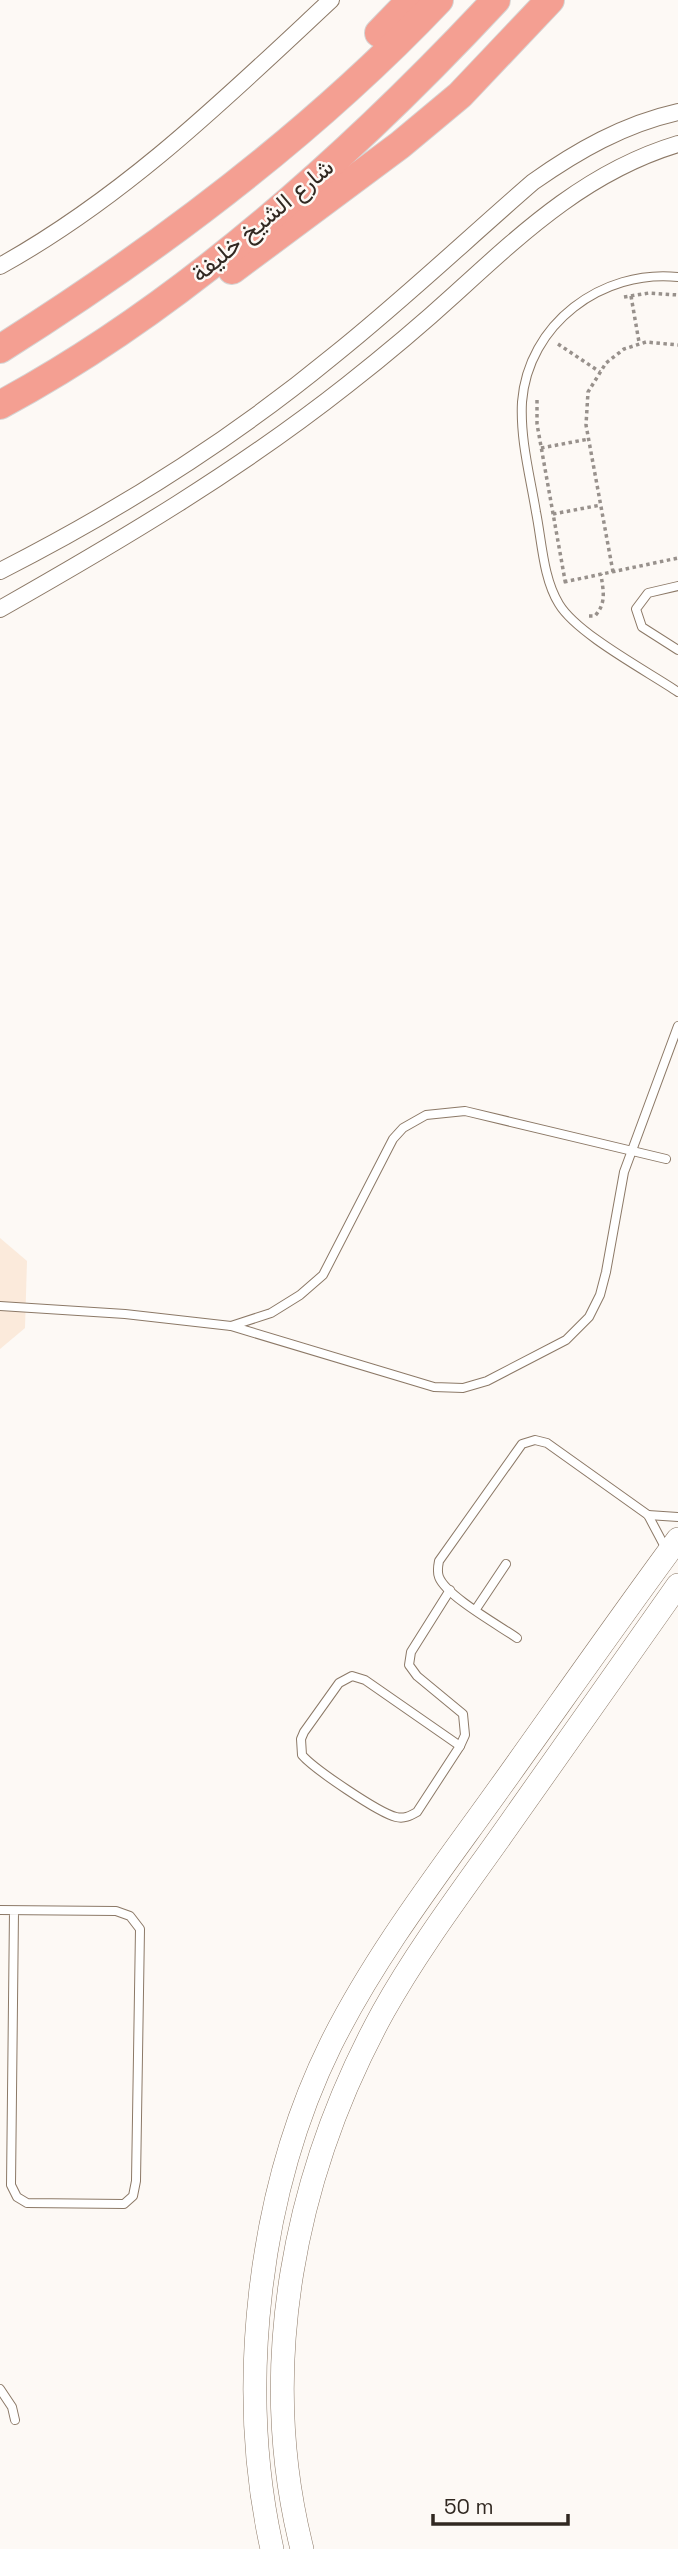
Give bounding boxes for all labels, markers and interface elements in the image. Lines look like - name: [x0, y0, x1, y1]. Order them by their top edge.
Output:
- street label: شارع الشيخ خليفة: [184, 151, 341, 290]
- scale bar: [433, 2482, 568, 2526]
- text: 50 m: [444, 2493, 494, 2520]

